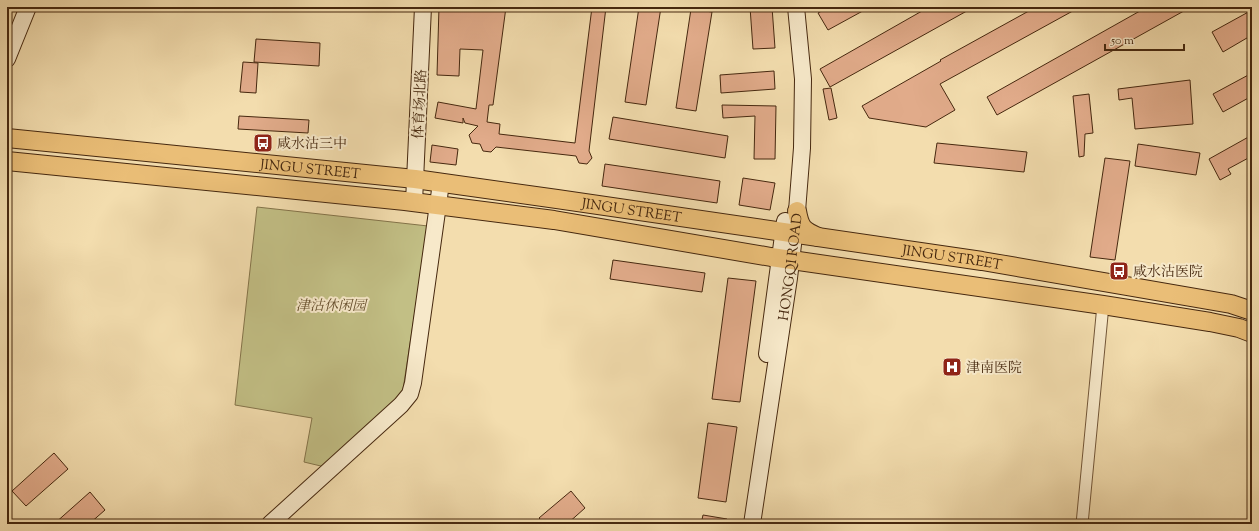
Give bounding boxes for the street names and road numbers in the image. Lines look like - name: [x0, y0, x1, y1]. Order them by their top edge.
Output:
- street label: 体育场北路: [409, 69, 433, 140]
- street label: JINGU STREET: [258, 155, 362, 185]
- street label: JINGU STREET: [579, 195, 683, 229]
- street label: HONGQI ROAD: [775, 212, 809, 322]
- street label: JINGU STREET: [900, 241, 1004, 276]

